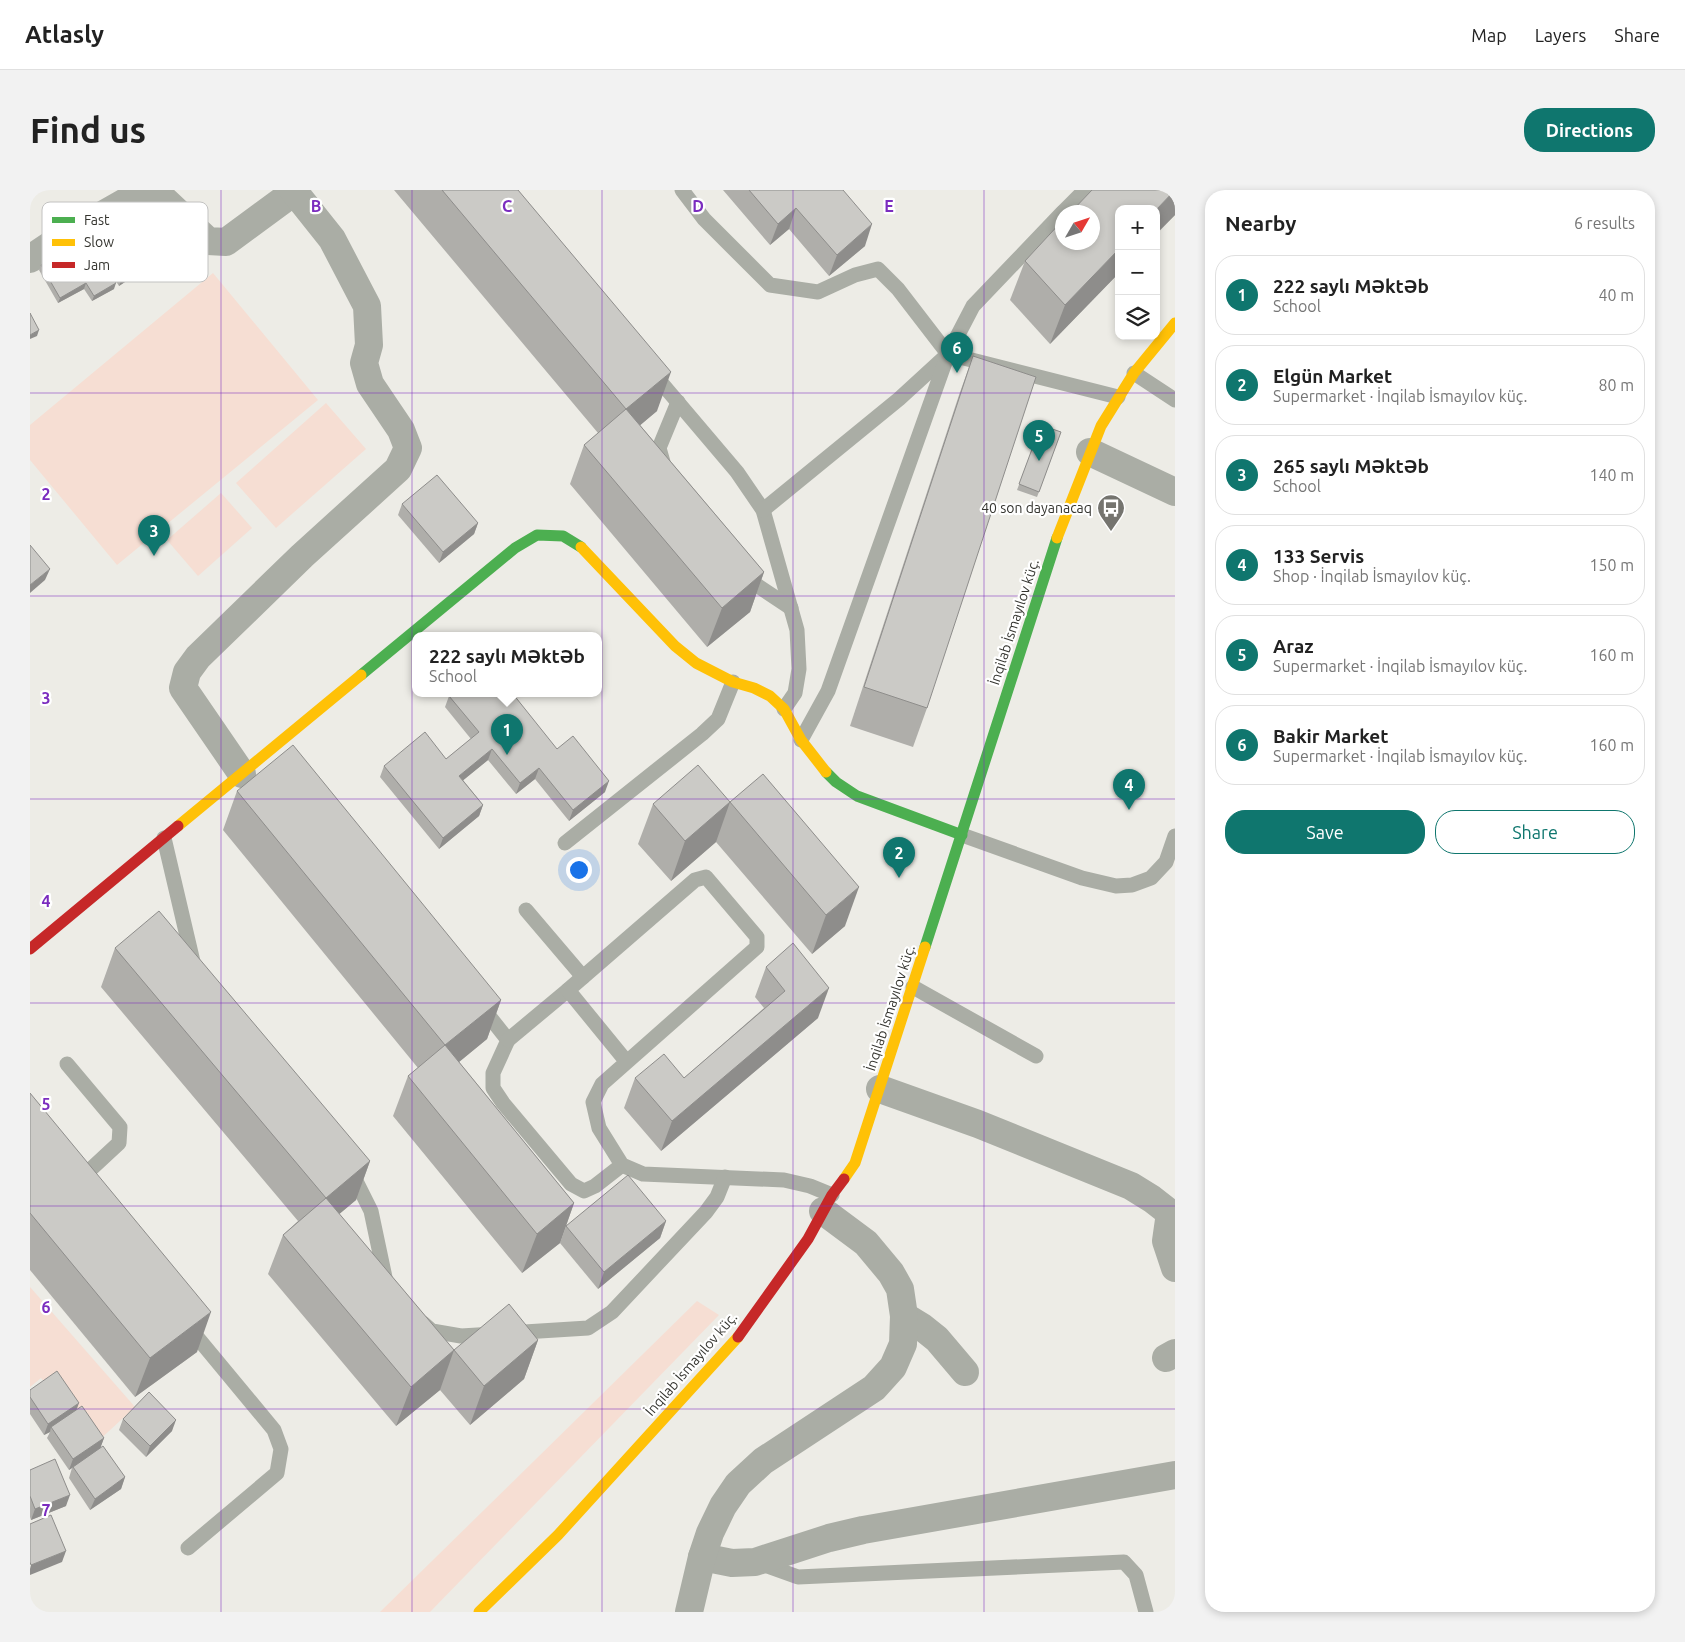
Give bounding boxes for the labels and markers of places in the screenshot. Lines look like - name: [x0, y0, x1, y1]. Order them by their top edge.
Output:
- pin: 6: [941, 332, 973, 373]
- pin: 5: [1023, 420, 1055, 461]
- bus stop icon: 40 son dayanacaq: [1096, 493, 1126, 532]
- place label: 40 son dayanacaq: [981, 500, 1092, 516]
- pin: 3: [138, 515, 170, 556]
- pin: 1: [491, 714, 523, 755]
- pin: 4: [1113, 769, 1145, 810]
- pin: 2: [883, 837, 915, 878]

